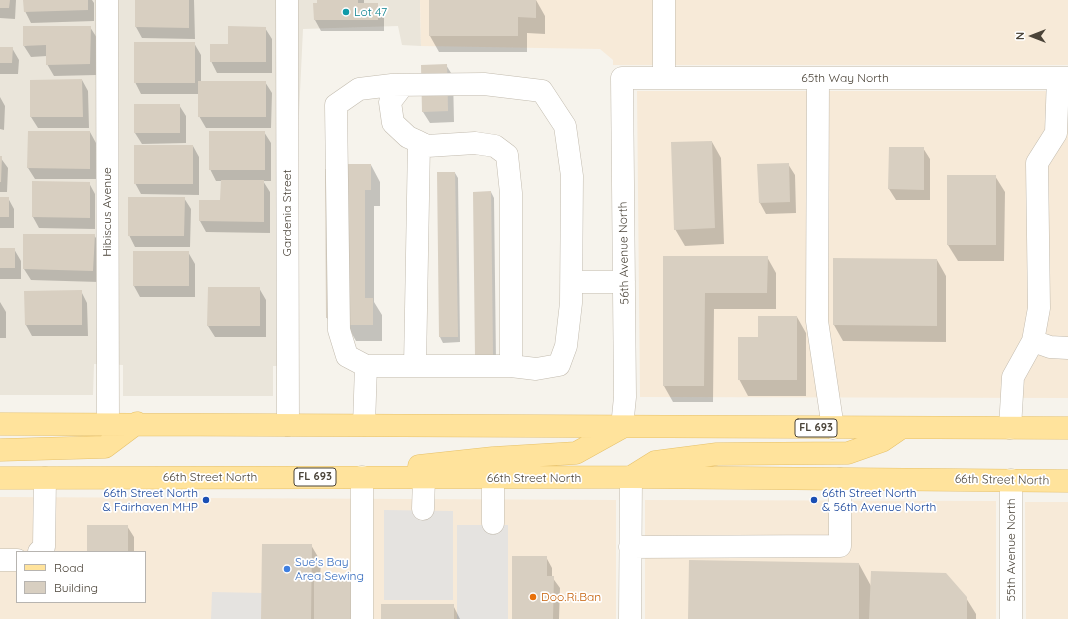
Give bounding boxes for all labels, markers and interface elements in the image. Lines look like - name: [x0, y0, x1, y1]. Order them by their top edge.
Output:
- place label: Lot 47: [354, 5, 387, 19]
- marker: Lot 47: [341, 7, 351, 17]
- north arrow: [1012, 16, 1052, 56]
- text: N: [1013, 32, 1027, 40]
- street label: 65th Way North: [801, 71, 889, 85]
- street label: Hibiscus Avenue: [100, 167, 114, 257]
- street label: Gardenia Street: [280, 169, 294, 257]
- street label: 56th Avenue North: [616, 201, 632, 305]
- road number: FL 693: [795, 419, 837, 437]
- road number: FL 693: [294, 468, 336, 486]
- street label: 66th Street North: [163, 470, 257, 484]
- street label: 66th Street North: [487, 471, 581, 485]
- street label: 66th Street North: [955, 472, 1049, 488]
- place label: 66th Street North & Fairhaven MHP: [103, 486, 198, 514]
- place label: 66th Street North & 56th Avenue North: [822, 486, 936, 514]
- marker: 66th Street North & Fairhaven MHP: [201, 495, 211, 505]
- marker: 66th Street North & 56th Avenue North: [809, 495, 819, 505]
- street label: 55th Avenue North: [1004, 498, 1018, 602]
- legend: [16, 551, 146, 603]
- place label: Sue's Bay Area Sewing: [295, 555, 364, 583]
- text: Road: [54, 560, 84, 575]
- marker: Sue's Bay Area Sewing: [282, 564, 292, 574]
- text: Building: [54, 580, 98, 595]
- place label: Doo.Ri.Ban: [541, 590, 601, 604]
- marker: Doo.Ri.Ban: [528, 592, 538, 602]

